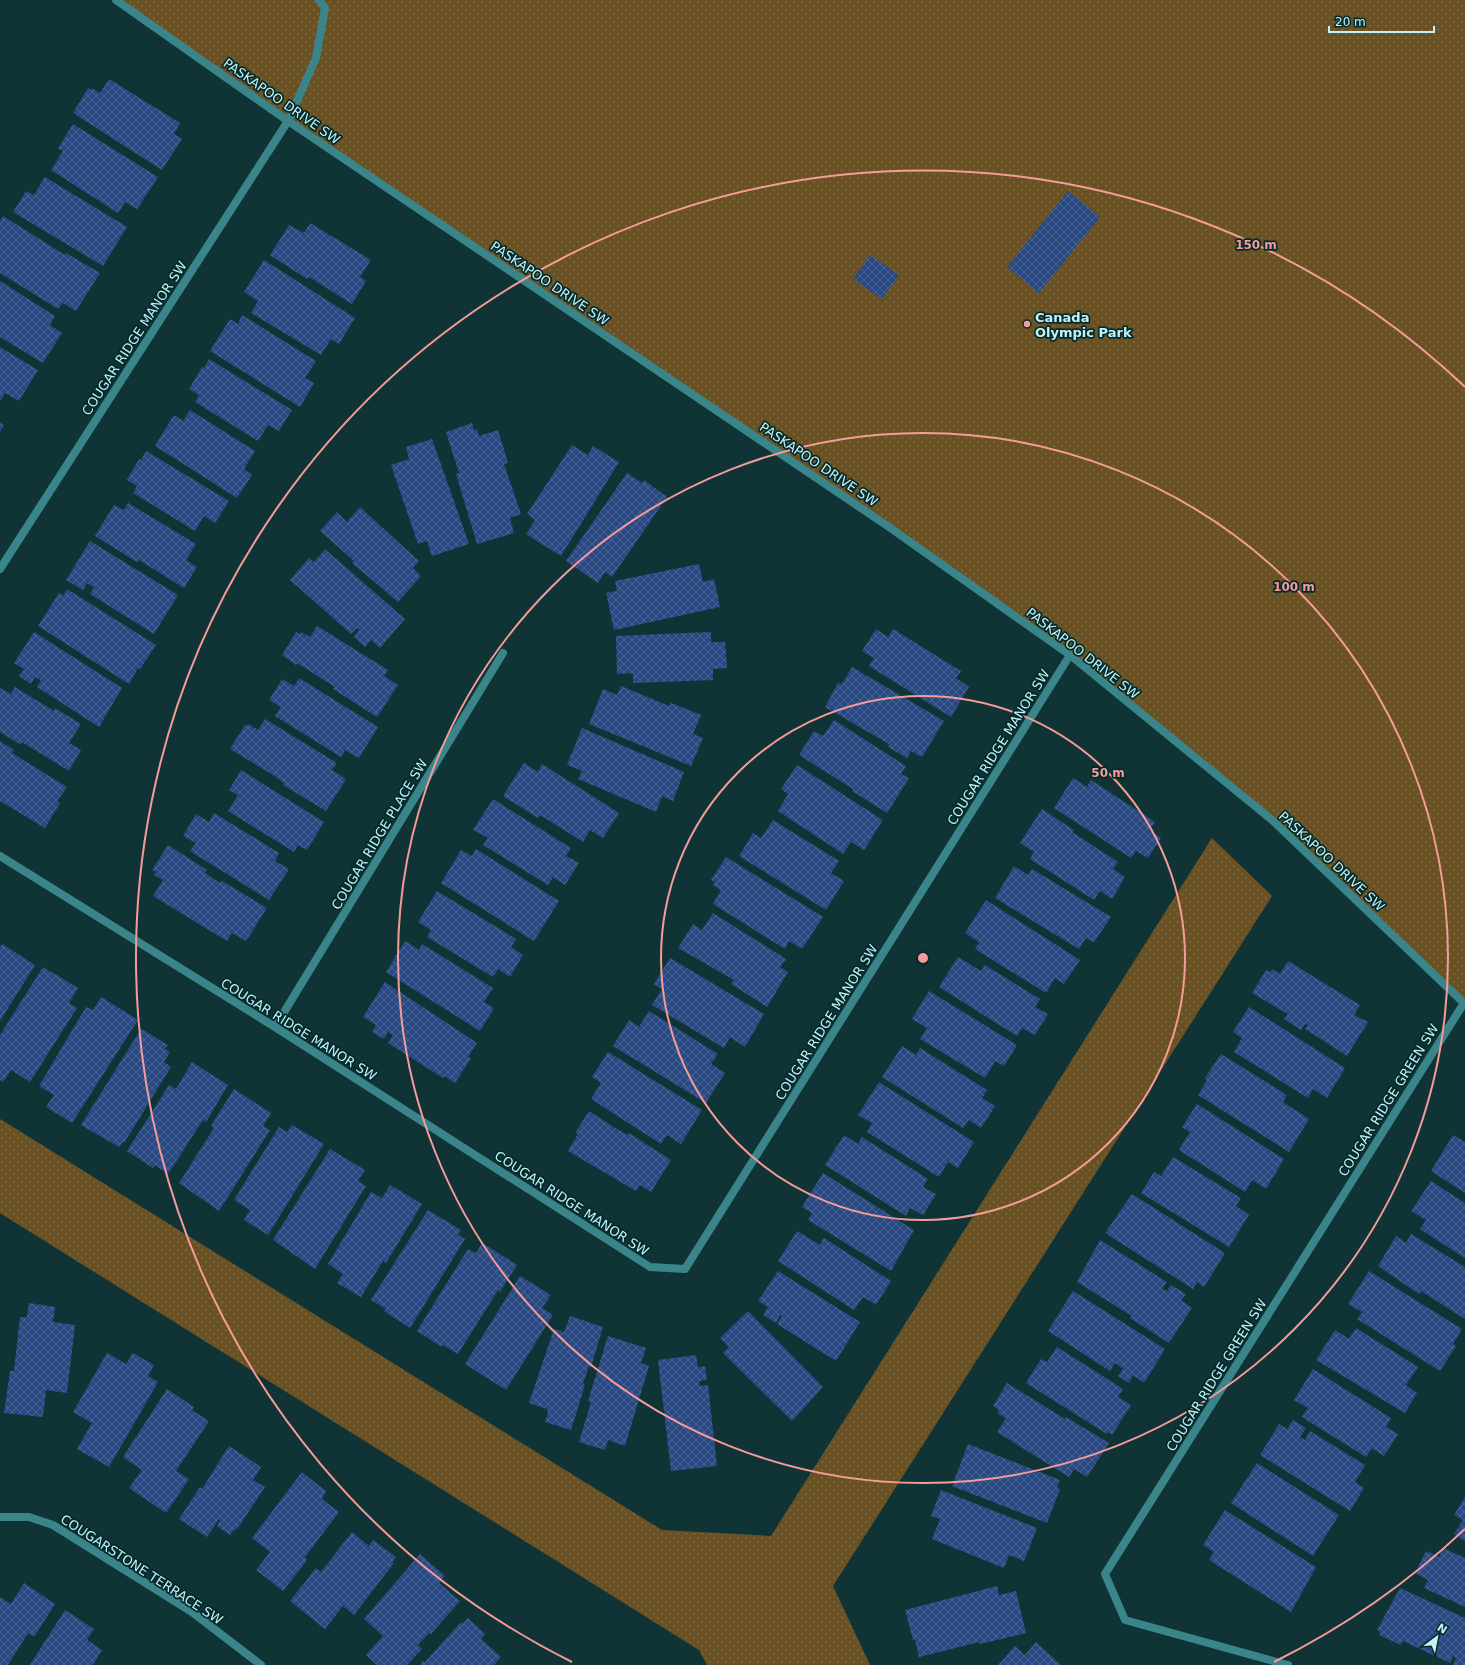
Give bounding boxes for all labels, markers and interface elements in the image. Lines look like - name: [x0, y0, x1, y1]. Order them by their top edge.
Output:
- scale bar: [1329, 8, 1434, 34]
- text: 20 m: [1335, 15, 1366, 29]
- street label: PASKAPOO DRIVE SW: [220, 55, 343, 147]
- street label: PASKAPOO DRIVE SW: [488, 238, 612, 329]
- text: 150 m: [1235, 238, 1277, 252]
- street label: COUGAR RIDGE MANOR SW: [79, 258, 190, 418]
- place label: Canada Olympic Park: [1035, 310, 1132, 340]
- marker: Canada Olympic Park: [1022, 319, 1032, 329]
- street label: PASKAPOO DRIVE SW: [757, 419, 881, 510]
- text: 100 m: [1273, 580, 1315, 594]
- street label: PASKAPOO DRIVE SW: [1023, 605, 1142, 702]
- street label: COUGAR RIDGE MANOR SW: [944, 667, 1053, 828]
- street label: COUGAR RIDGE PLACE SW: [328, 756, 430, 912]
- text: 50 m: [1091, 766, 1125, 780]
- street label: PASKAPOO DRIVE SW: [1276, 808, 1388, 914]
- street label: COUGAR RIDGE MANOR SW: [772, 942, 881, 1103]
- centre of rings: [916, 951, 930, 965]
- street label: COUGAR RIDGE MANOR SW: [218, 975, 379, 1084]
- street label: COUGAR RIDGE GREEN SW: [1335, 1021, 1442, 1179]
- street label: COUGAR RIDGE MANOR SW: [492, 1148, 652, 1259]
- street label: COUGAR RIDGE GREEN SW: [1163, 1296, 1270, 1454]
- street label: COUGARSTONE TERRACE SW: [58, 1511, 226, 1628]
- north arrow: [1417, 1617, 1457, 1657]
- text: N: [1435, 1621, 1449, 1637]

